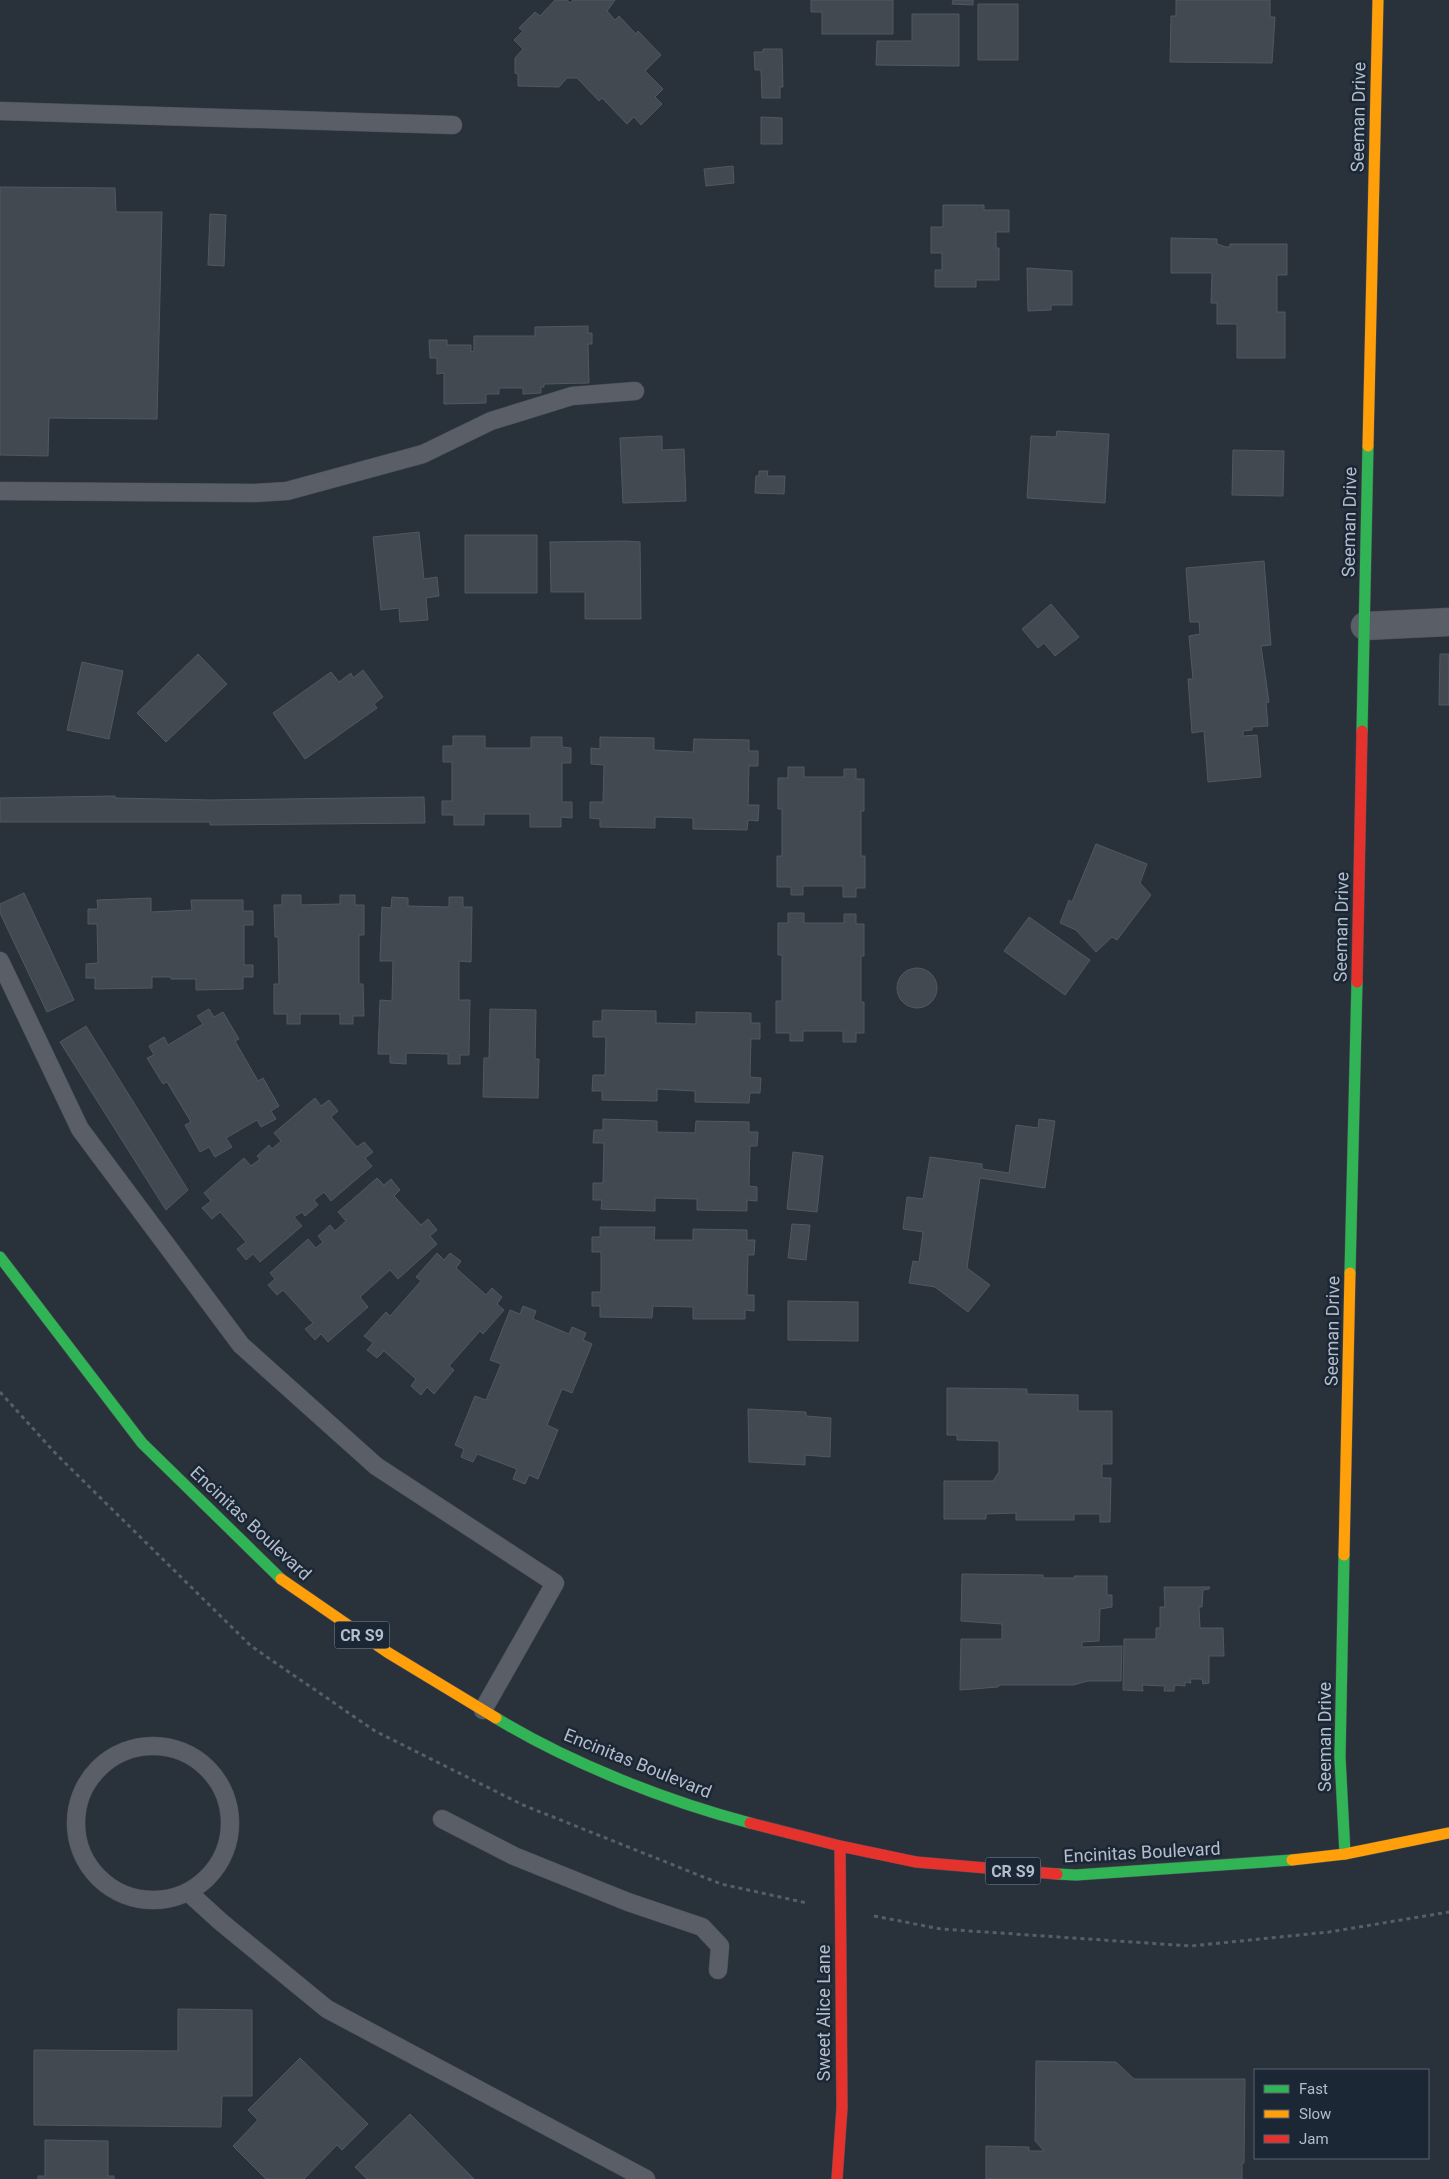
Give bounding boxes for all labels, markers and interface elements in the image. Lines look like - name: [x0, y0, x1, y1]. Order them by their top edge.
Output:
- street label: Seeman Drive: [1347, 62, 1369, 172]
- street label: Seeman Drive: [1338, 467, 1360, 577]
- street label: Seeman Drive: [1330, 872, 1352, 982]
- street label: Seeman Drive: [1321, 1276, 1343, 1386]
- street label: Encinitas Boulevard: [186, 1462, 316, 1584]
- road number: CR S9: [334, 1622, 390, 1648]
- street label: Seeman Drive: [1314, 1682, 1335, 1792]
- street label: Encinitas Boulevard: [561, 1724, 715, 1802]
- street label: Encinitas Boulevard: [1063, 1837, 1221, 1867]
- road number: CR S9: [986, 1858, 1040, 1884]
- street label: Sweet Alice Lane: [813, 1945, 834, 2081]
- legend: [1254, 2069, 1429, 2159]
- text: Fast: [1299, 2080, 1328, 2098]
- text: Slow: [1299, 2105, 1331, 2123]
- text: Jam: [1299, 2130, 1329, 2148]

